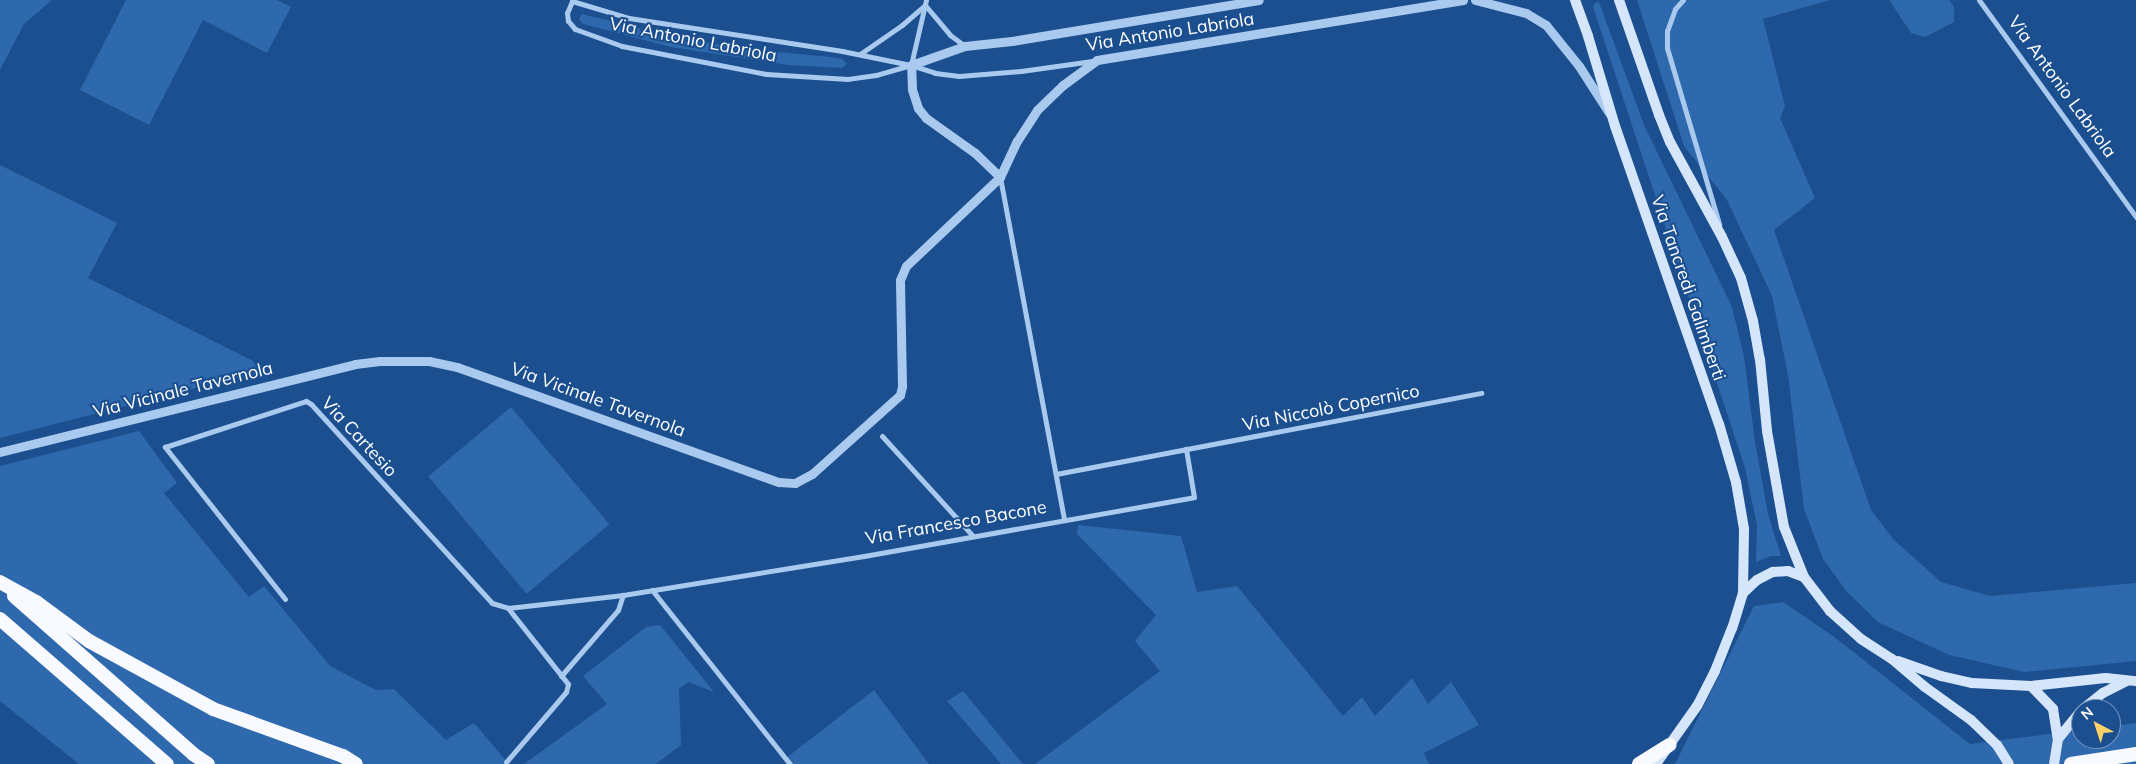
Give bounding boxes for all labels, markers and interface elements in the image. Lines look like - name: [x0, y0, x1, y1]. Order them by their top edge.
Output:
- street label: Via Antonio Labriola: [1084, 8, 1256, 56]
- street label: Via Antonio Labriola: [2003, 12, 2121, 162]
- street label: Via Antonio Labriola: [607, 13, 779, 67]
- street label: Via Tancredi Galimberti: [1646, 192, 1730, 384]
- street label: Via Vicinale Tavernola: [91, 357, 275, 423]
- street label: Via Vicinale Tavernola: [508, 358, 688, 442]
- street label: Via Niccolò Copernico: [1241, 380, 1421, 436]
- street label: Via Cartesio: [316, 392, 402, 482]
- street label: Via Francesco Bacone: [864, 496, 1048, 550]
- north arrow: [2071, 699, 2121, 749]
- text: N: [2077, 703, 2097, 724]

